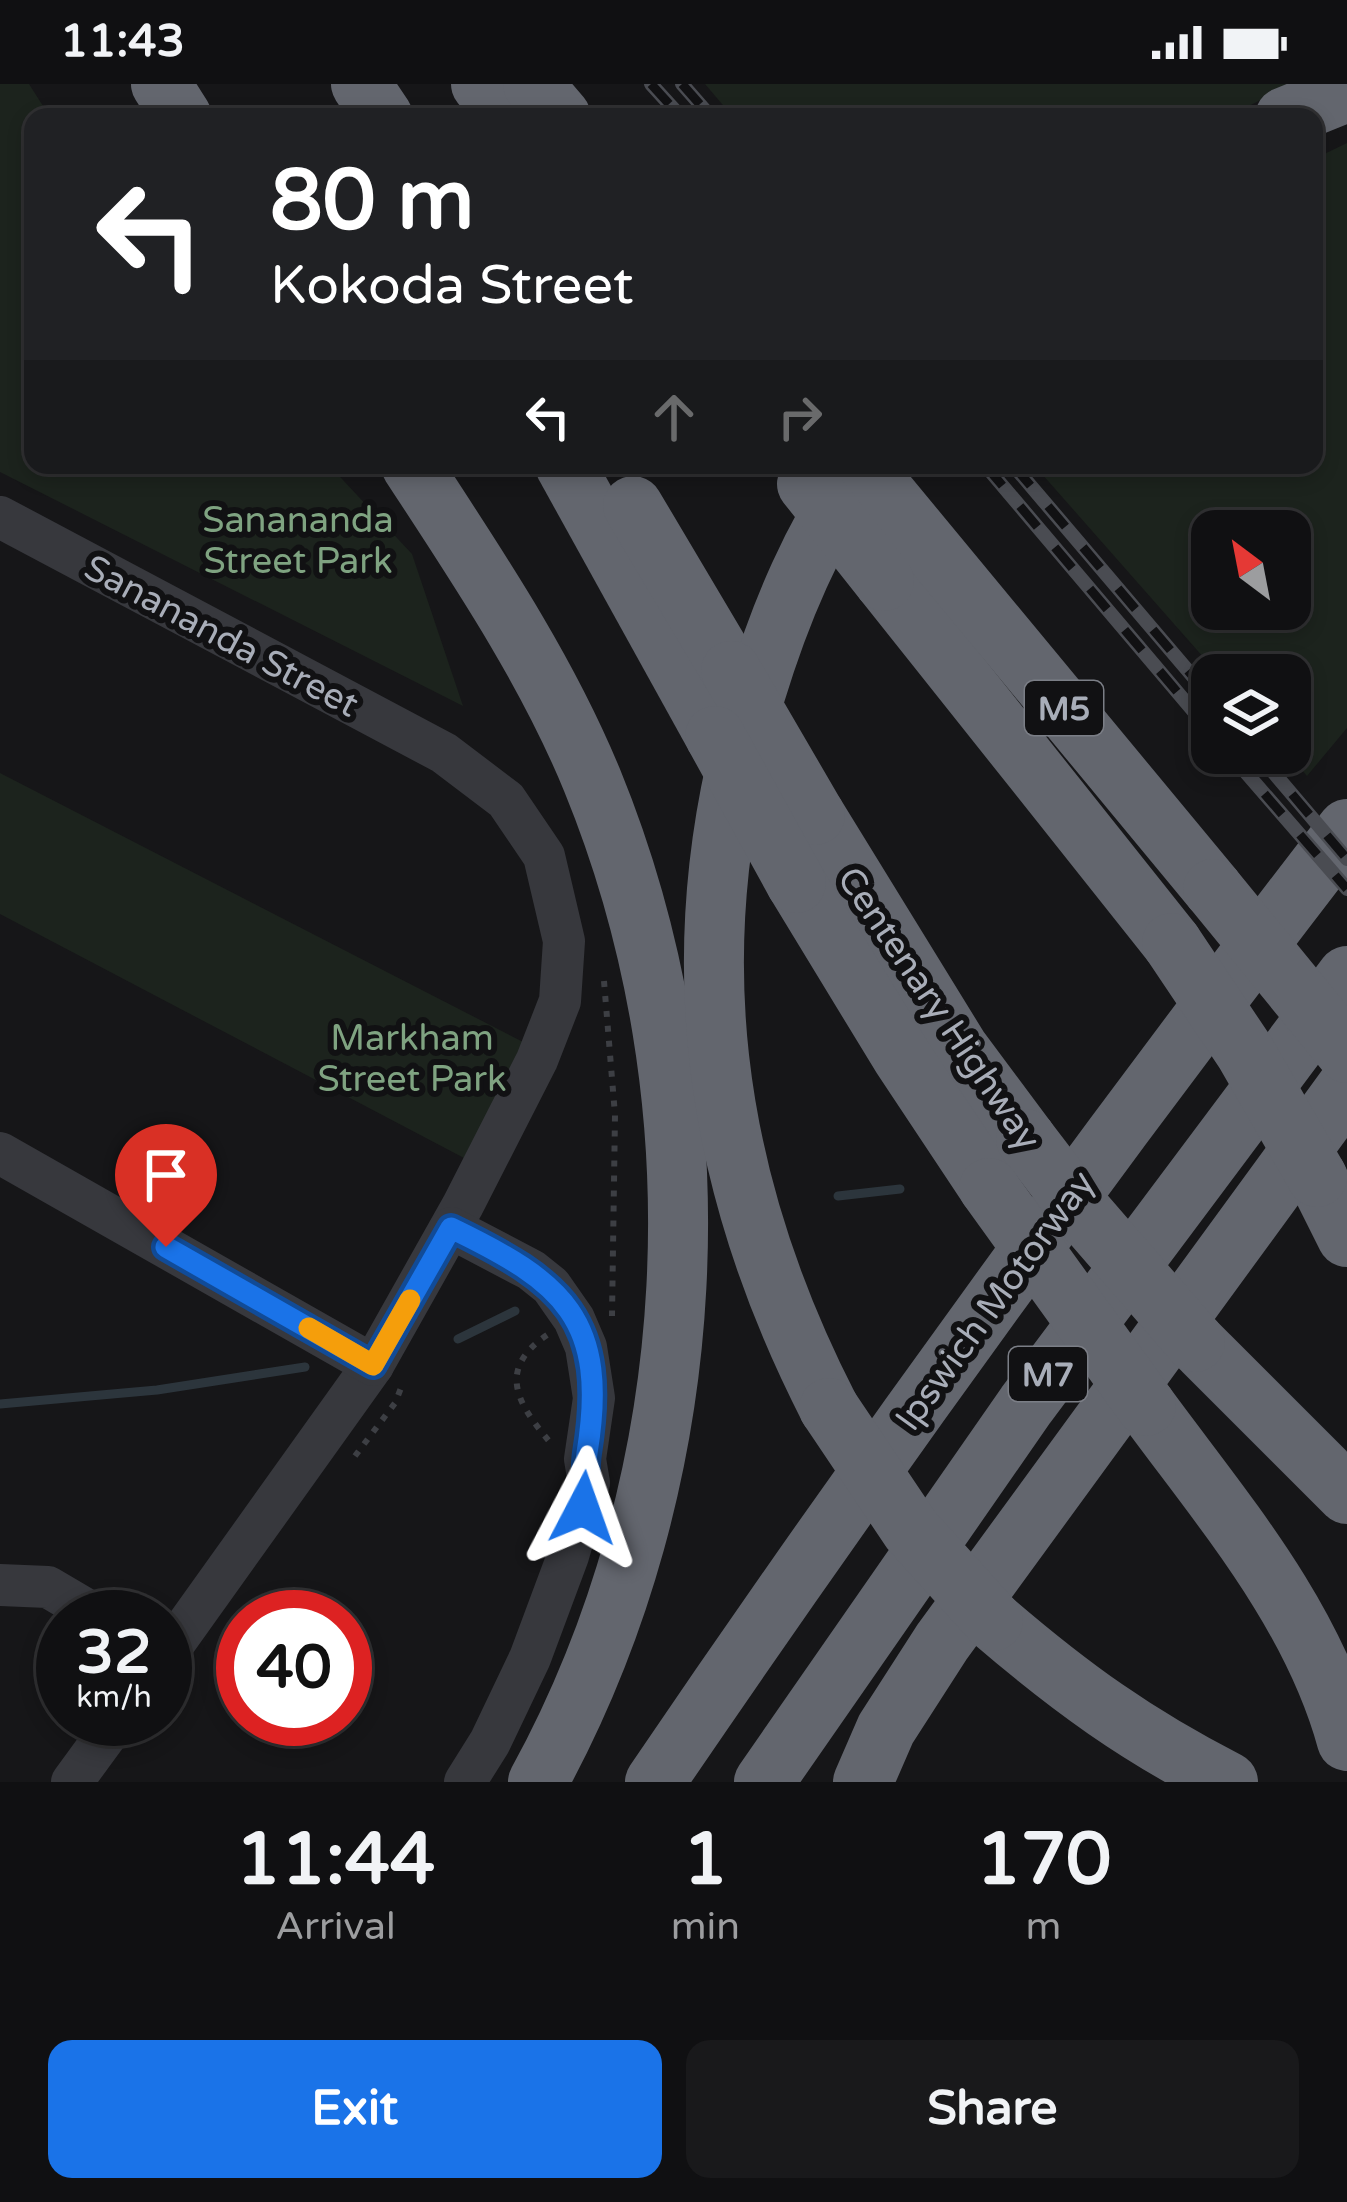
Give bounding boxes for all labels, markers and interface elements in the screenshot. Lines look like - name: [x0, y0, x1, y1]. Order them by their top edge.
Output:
- text: 11:43: [60, 15, 185, 69]
- text: 80 m: [270, 151, 474, 252]
- icon: left: [72, 156, 228, 312]
- text: Kokoda Street: [270, 253, 634, 318]
- icon: left: [515, 384, 581, 450]
- icon: ahead: [641, 384, 707, 450]
- icon: right: [767, 384, 833, 450]
- park label: Sanananda Street Park: [202, 499, 394, 583]
- north arrow: [1191, 510, 1311, 630]
- map controls: [1191, 510, 1311, 774]
- street label: Sanananda Street: [77, 546, 366, 727]
- button: layers: [1191, 654, 1311, 774]
- road number: M5: [1025, 681, 1103, 735]
- street label: Centenary Highway: [828, 859, 1050, 1159]
- park label: Markham Street Park: [317, 1017, 507, 1101]
- pin: [115, 1124, 217, 1247]
- icon: arrive: [133, 1142, 199, 1208]
- street label: Ipswich Motorway: [887, 1163, 1104, 1439]
- road number: M7: [1009, 1347, 1087, 1401]
- position arrow: [520, 1445, 646, 1571]
- speed limit sign: 40: [216, 1590, 372, 1746]
- text: 32: [76, 1617, 152, 1689]
- text: km/h: [76, 1679, 152, 1716]
- text: 11:44: [236, 1817, 435, 1904]
- text: 1: [683, 1817, 728, 1904]
- text: 170: [976, 1817, 1111, 1904]
- text: Arrival: [275, 1903, 396, 1950]
- text: min: [671, 1903, 740, 1950]
- text: m: [1026, 1903, 1061, 1950]
- button: Exit: [48, 2040, 662, 2178]
- button: Share: [686, 2040, 1299, 2178]

